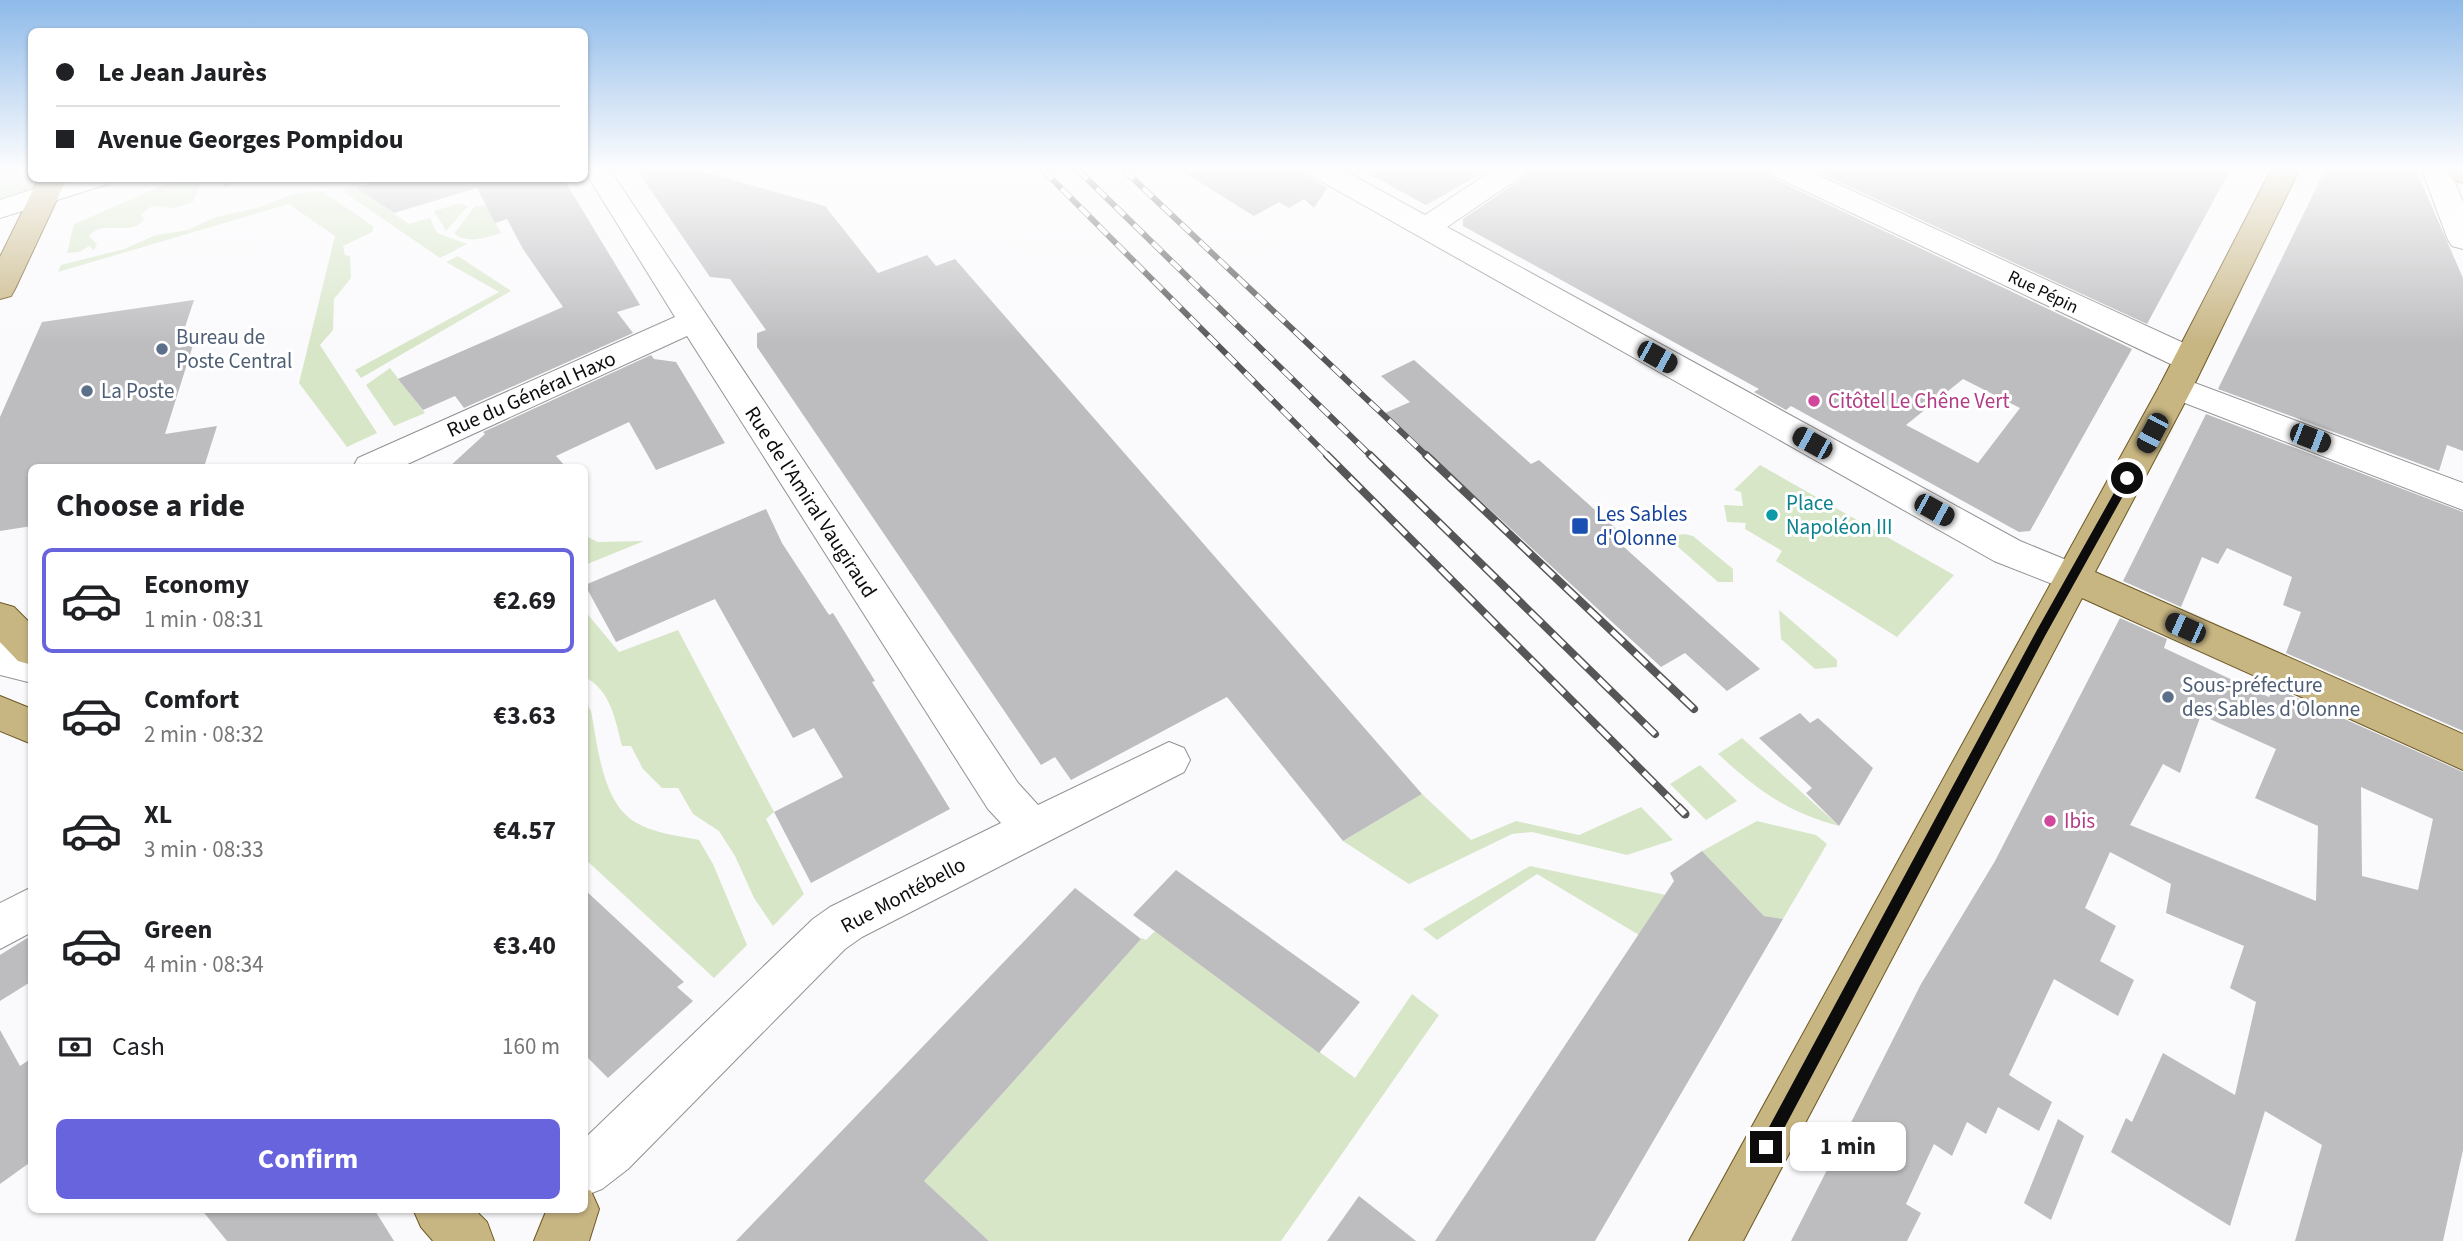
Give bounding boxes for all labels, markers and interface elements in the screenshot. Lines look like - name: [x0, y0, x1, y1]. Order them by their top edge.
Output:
- text: Le Jean Jaurès: [98, 54, 267, 91]
- text: Avenue Georges Pompidou: [98, 121, 404, 158]
- street label: Rue Pépin: [2004, 264, 2082, 320]
- place label: Bureau de Poste Central: [176, 322, 292, 376]
- car: [1634, 338, 1681, 376]
- marker: Bureau de Poste Central: [154, 341, 170, 357]
- street label: Rue du Général Haxo: [442, 343, 620, 445]
- place label: La Poste: [101, 376, 174, 406]
- marker: La Poste: [79, 383, 95, 399]
- place label: Citôtel Le Chêne Vert: [1828, 386, 2010, 416]
- marker: Citôtel Le Chêne Vert: [1806, 393, 1822, 409]
- street label: Rue de l'Amiral Vaugiraud: [738, 400, 884, 604]
- car: [2133, 410, 2172, 456]
- car: [2287, 421, 2334, 455]
- car: [1789, 424, 1836, 462]
- route start: [2111, 462, 2143, 494]
- text: Choose a ride: [56, 483, 245, 529]
- place label: Place Napoléon III: [1786, 488, 1893, 542]
- car: [1911, 491, 1958, 529]
- place label: Les Sables d'Olonne: [1596, 499, 1688, 553]
- marker: Place Napoléon III: [1764, 507, 1780, 523]
- marker: Les Sables d'Olonne: [1570, 516, 1590, 536]
- text: Economy: [144, 566, 249, 603]
- icon: car: [60, 569, 123, 632]
- text: €2.69: [493, 582, 556, 619]
- text: 1 min · 08:31: [144, 603, 264, 636]
- car: [2162, 610, 2209, 646]
- place label: Sous-préfecture des Sables d'Olonne: [2182, 670, 2360, 724]
- text: Comfort: [144, 681, 239, 718]
- icon: car: [60, 684, 123, 747]
- marker: Sous-préfecture des Sables d'Olonne: [2160, 689, 2176, 705]
- text: €3.63: [493, 697, 556, 734]
- text: 2 min · 08:32: [144, 718, 264, 751]
- text: XL: [144, 796, 172, 833]
- icon: car: [60, 799, 123, 862]
- place label: Ibis: [2064, 806, 2095, 836]
- text: €4.57: [493, 812, 556, 849]
- marker: Ibis: [2042, 813, 2058, 829]
- text: 3 min · 08:33: [144, 833, 264, 866]
- street label: Rue Montébello: [835, 849, 971, 941]
- text: Green: [144, 911, 212, 948]
- icon: car: [60, 914, 123, 977]
- text: €3.40: [493, 927, 556, 964]
- text: 4 min · 08:34: [144, 948, 264, 981]
- icon: cash: [56, 1028, 94, 1066]
- text: Cash: [112, 1028, 165, 1065]
- text: 160 m: [502, 1030, 560, 1063]
- button: Confirm: [56, 1119, 560, 1199]
- callout: 1 min: [1790, 1122, 1906, 1172]
- text: 1 min: [1820, 1130, 1876, 1163]
- route end: [1750, 1131, 1782, 1163]

